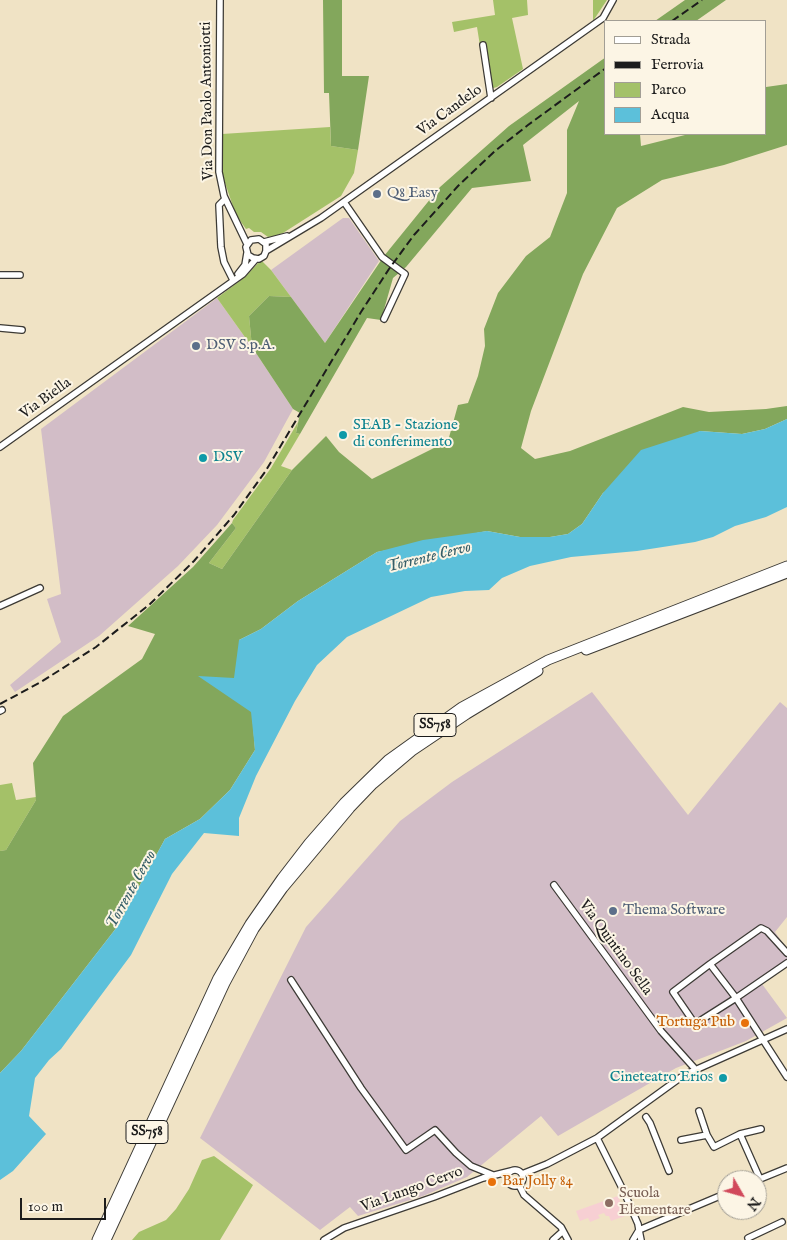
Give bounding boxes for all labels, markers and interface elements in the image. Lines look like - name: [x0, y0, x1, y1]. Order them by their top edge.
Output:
- legend: [604, 20, 767, 135]
- street label: Via Don Paolo Antoniotti: [198, 21, 218, 181]
- text: Strada: [651, 30, 690, 49]
- text: Ferrovia: [651, 55, 703, 74]
- text: Parco: [651, 80, 686, 99]
- street label: Via Candelo: [414, 81, 486, 141]
- text: Acqua: [651, 105, 689, 124]
- place label: Q8 Easy: [387, 185, 438, 203]
- marker: Q8 Easy: [371, 188, 383, 200]
- place label: DSV S.p.A.: [206, 337, 275, 355]
- marker: DSV S.p.A.: [190, 340, 202, 352]
- street label: Via Biella: [17, 374, 75, 424]
- place label: SEAB - Stazione di conferimento: [353, 417, 458, 452]
- marker: SEAB - Stazione di conferimento: [337, 429, 349, 441]
- place label: DSV: [213, 449, 243, 467]
- marker: DSV: [197, 452, 209, 464]
- water label: Torrente Cervo: [385, 538, 473, 578]
- road number: SS758: [414, 714, 456, 736]
- water label: Torrente Cervo: [103, 848, 161, 932]
- street label: Via Quintino Sella: [574, 897, 656, 999]
- place label: Thema Software: [623, 902, 725, 920]
- marker: Thema Software: [607, 905, 619, 917]
- place label: Tortuga Pub: [657, 1014, 735, 1032]
- marker: Tortuga Pub: [739, 1017, 751, 1029]
- place label: Cineteatro Erios: [610, 1069, 713, 1087]
- marker: Cineteatro Erios: [717, 1072, 729, 1084]
- road number: SS758: [126, 1120, 168, 1144]
- street label: Via Lungo Cervo: [359, 1163, 465, 1217]
- north arrow: [717, 1170, 767, 1220]
- place label: Bar Jolly 84: [502, 1173, 573, 1191]
- marker: Bar Jolly 84: [486, 1176, 498, 1188]
- place label: Scuola Elementare: [619, 1185, 691, 1220]
- scale bar: [22, 1188, 109, 1220]
- text: N: [742, 1193, 764, 1214]
- text: 100 m: [28, 1197, 63, 1216]
- marker: Scuola Elementare: [603, 1197, 615, 1209]

